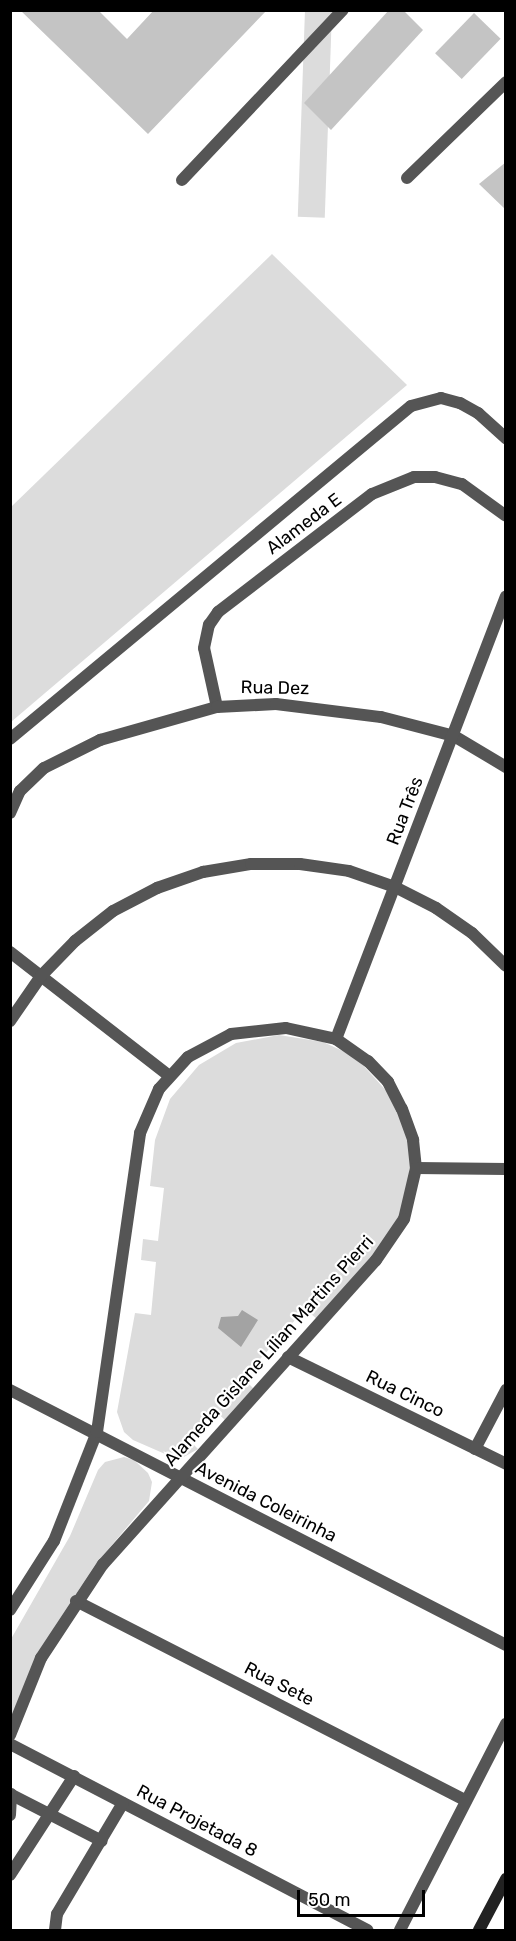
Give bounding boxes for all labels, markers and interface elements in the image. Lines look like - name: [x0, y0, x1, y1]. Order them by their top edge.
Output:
- street label: Alameda E: [262, 489, 346, 559]
- street label: Rua Dez: [241, 677, 309, 699]
- street label: Rua Três: [382, 774, 428, 848]
- street label: Alameda Gislane Lílian Martins Pierri: [160, 1231, 378, 1471]
- street label: Rua Cinco: [362, 1366, 448, 1422]
- street label: Avenida Coleirinha: [192, 1457, 340, 1547]
- street label: Rua Sete: [241, 1657, 317, 1711]
- street label: Rua Projetada 8: [133, 1780, 261, 1862]
- scale bar: [300, 1878, 428, 1916]
- text: 50 m: [308, 1889, 351, 1911]

